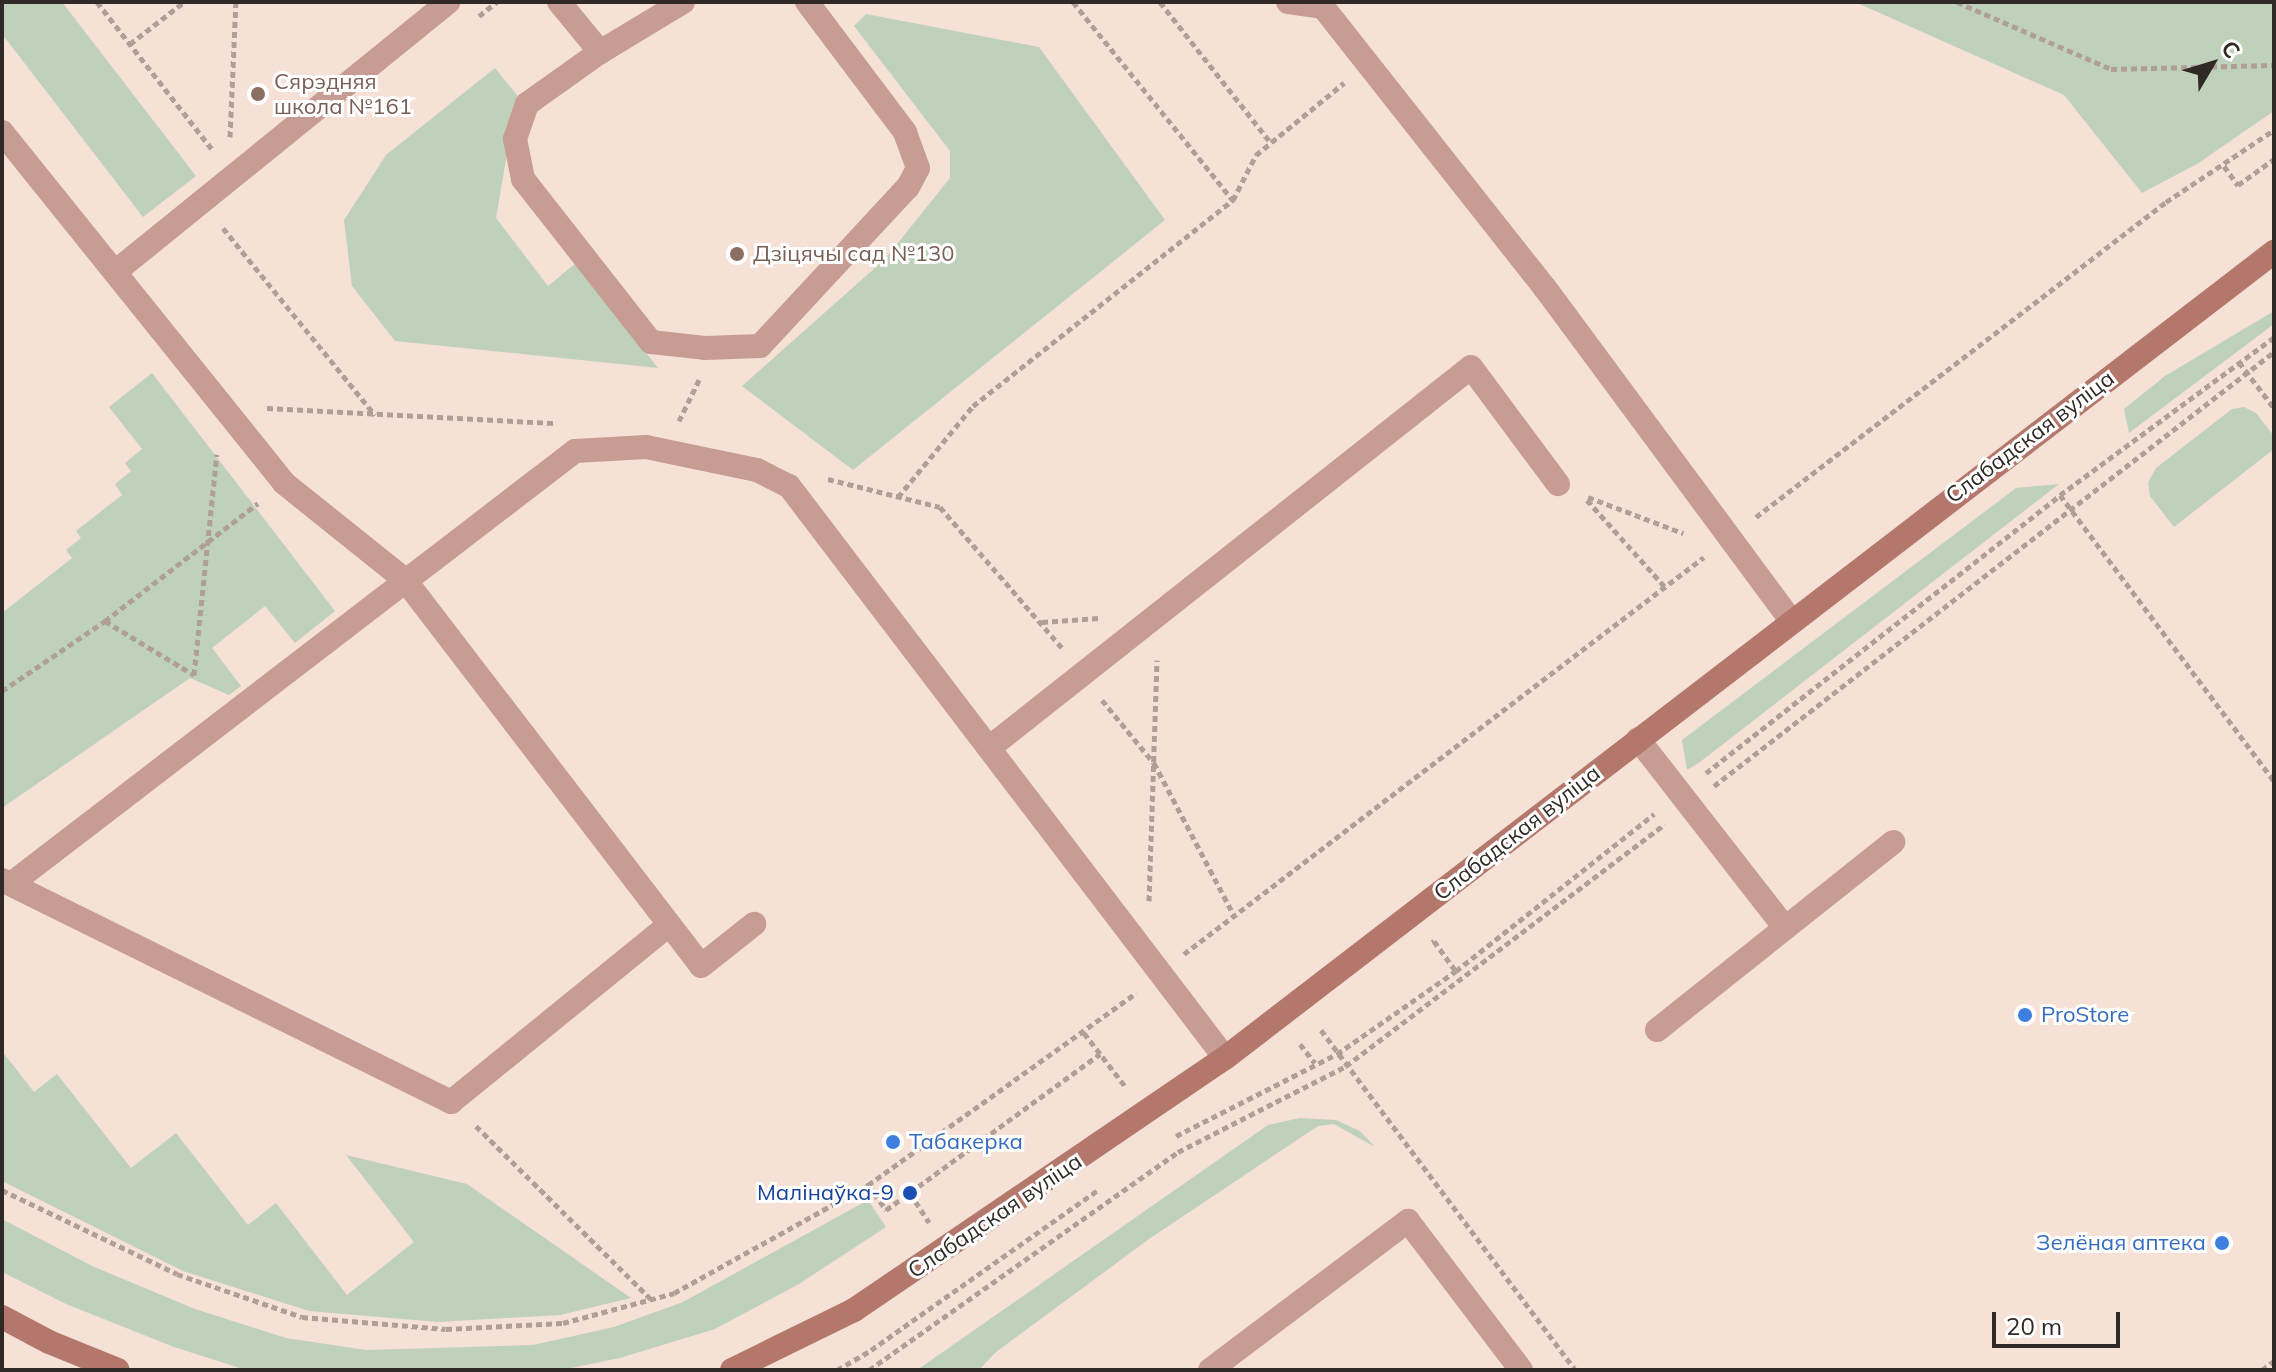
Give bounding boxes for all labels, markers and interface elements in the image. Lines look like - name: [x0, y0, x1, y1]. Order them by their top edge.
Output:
- north arrow: [2172, 24, 2252, 104]
- text: С: [2215, 35, 2247, 64]
- place label: Сярэдняя школа №161: [274, 68, 412, 120]
- marker: Сярэдняя школа №161: [249, 85, 267, 103]
- place label: Дзіцячы сад №130: [753, 241, 954, 267]
- marker: Дзіцячы сад №130: [728, 245, 746, 263]
- street label: Слабадская вуліца: [1941, 365, 2119, 509]
- street label: Слабадская вуліца: [1429, 760, 1605, 906]
- place label: ProStore: [2041, 1002, 2129, 1028]
- marker: ProStore: [2016, 1006, 2034, 1024]
- place label: Табакерка: [909, 1129, 1023, 1155]
- marker: Табакерка: [884, 1133, 902, 1151]
- street label: Слабадская вуліца: [903, 1148, 1087, 1284]
- place label: Малінаўка-9: [757, 1180, 894, 1206]
- marker: Малінаўка-9: [901, 1184, 919, 1202]
- place label: Зелёная аптека: [2036, 1230, 2206, 1256]
- marker: Зелёная аптека: [2213, 1234, 2231, 1252]
- scale bar: [1996, 1296, 2124, 1346]
- text: 20 m: [2006, 1311, 2062, 1341]

